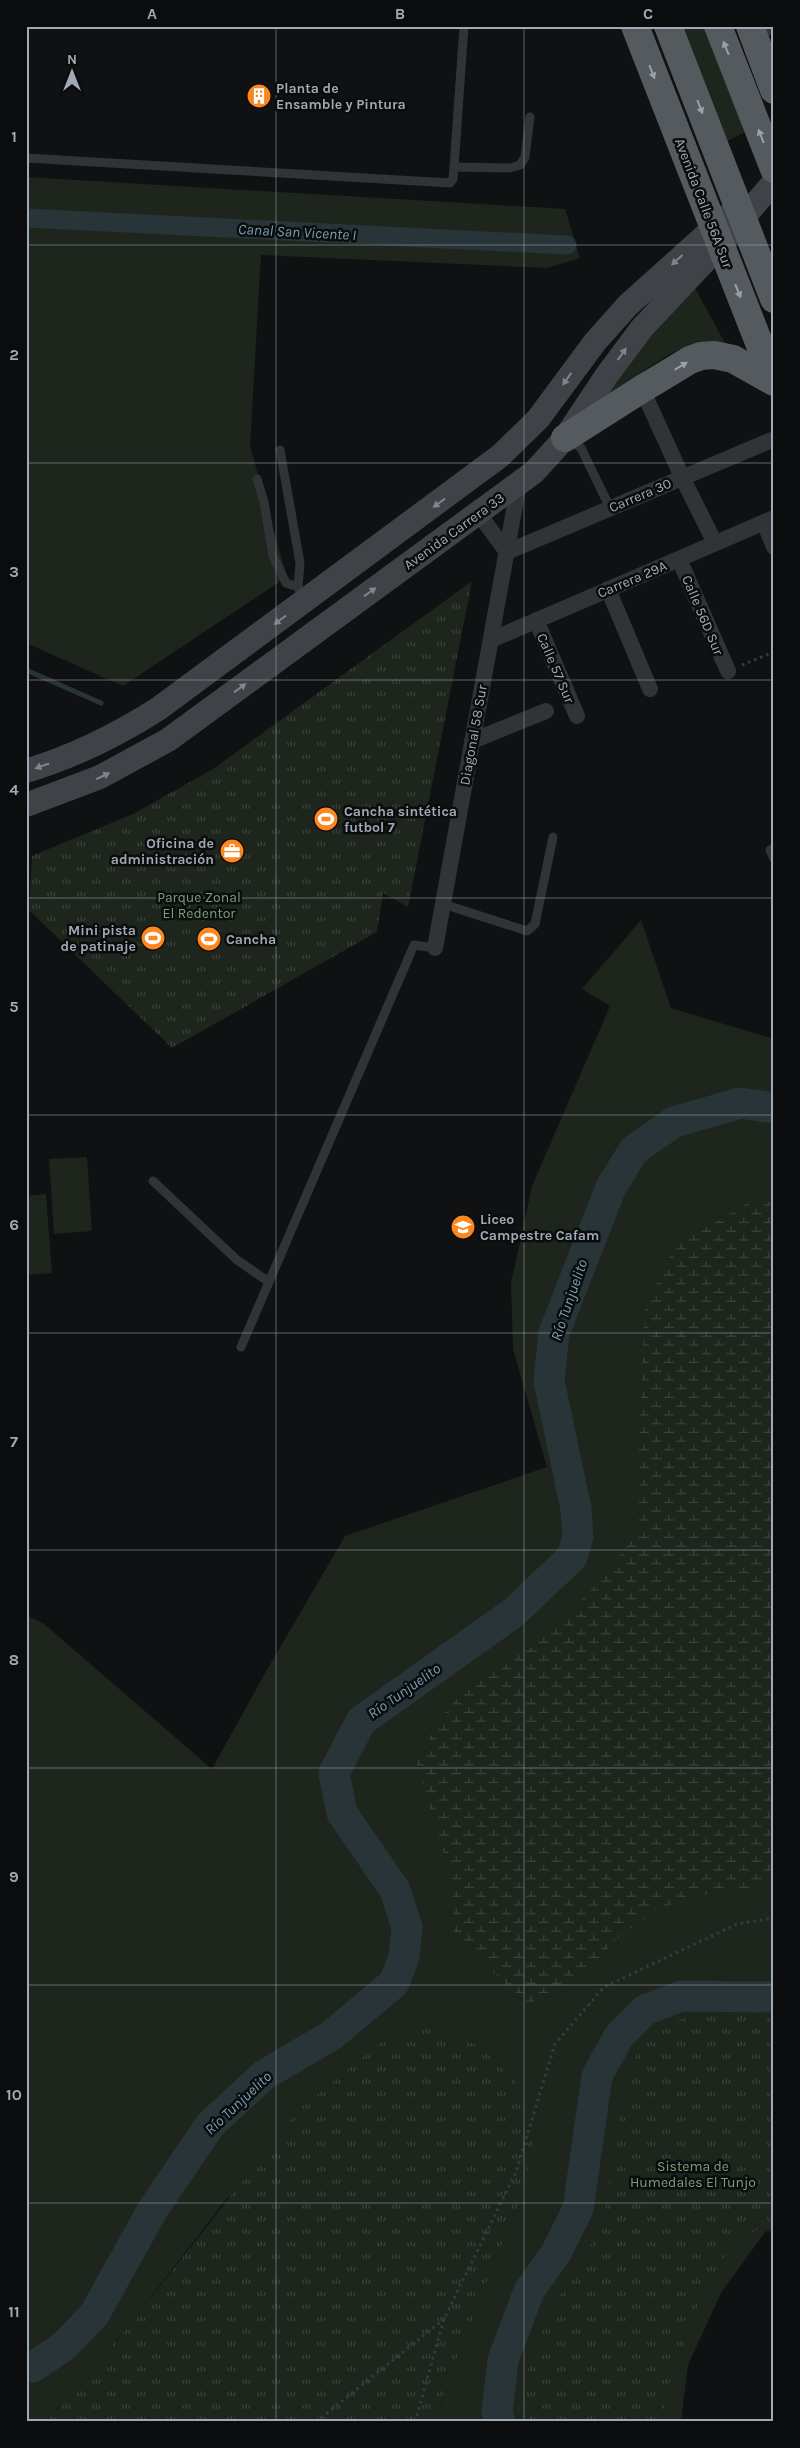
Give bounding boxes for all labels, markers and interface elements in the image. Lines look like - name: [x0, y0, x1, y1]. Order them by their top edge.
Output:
- text: A: [147, 4, 157, 23]
- text: B: [395, 4, 405, 23]
- text: C: [643, 4, 653, 23]
- one-way arrow: [722, 40, 730, 55]
- north arrow: [48, 48, 98, 98]
- text: N: [67, 51, 77, 68]
- one-way arrow: [649, 65, 657, 79]
- place label: Planta de Ensamble y Pintura: [276, 80, 406, 113]
- building icon: Planta de Ensamble y Pintura: [246, 83, 272, 109]
- one-way arrow: [696, 99, 704, 114]
- text: 1: [11, 127, 17, 146]
- one-way arrow: [757, 128, 764, 143]
- street label: Avenida Calle 56A Sur: [671, 136, 737, 271]
- water label: Canal San Vicente I: [237, 220, 357, 244]
- one-way arrow: [671, 254, 683, 266]
- one-way arrow: [735, 283, 742, 298]
- text: 2: [9, 345, 19, 364]
- one-way arrow: [617, 347, 627, 361]
- one-way arrow: [675, 361, 688, 370]
- one-way arrow: [562, 372, 572, 386]
- street label: Carrera 30: [606, 475, 674, 516]
- street label: Avenida Carrera 33: [401, 489, 508, 574]
- one-way arrow: [433, 498, 446, 509]
- street label: Carrera 29A: [595, 557, 670, 602]
- text: 3: [9, 562, 19, 581]
- street label: Calle 56D Sur: [678, 573, 727, 659]
- one-way arrow: [363, 586, 376, 597]
- one-way arrow: [274, 615, 287, 626]
- street label: Calle 57 Sur: [533, 631, 578, 707]
- one-way arrow: [233, 683, 246, 693]
- street label: Diagonal 58 Sur: [456, 683, 491, 787]
- one-way arrow: [35, 763, 50, 770]
- one-way arrow: [96, 771, 110, 779]
- text: 4: [9, 780, 19, 799]
- place label: Cancha sintética futbol 7: [344, 803, 457, 836]
- sports icon: Cancha sintética futbol 7: [313, 806, 339, 832]
- place label: Oficina de administración: [111, 835, 214, 868]
- office icon: Oficina de administración: [219, 838, 245, 864]
- park label: Parque Zonal El Redentor: [157, 889, 241, 922]
- place label: Mini pista de patinaje: [61, 922, 136, 955]
- sports icon: Mini pista de patinaje: [140, 925, 166, 951]
- sports icon: Cancha: [196, 926, 222, 952]
- place label: Cancha: [226, 931, 276, 948]
- text: 5: [9, 997, 19, 1016]
- place label: Liceo Campestre Cafam: [480, 1211, 599, 1244]
- school or university icon: Liceo Campestre Cafam: [450, 1214, 476, 1240]
- text: 6: [9, 1215, 19, 1234]
- water label: Río Tunjuelito: [547, 1256, 591, 1343]
- text: 7: [10, 1432, 18, 1451]
- text: 8: [9, 1650, 19, 1669]
- water label: Río Tunjuelito: [364, 1659, 444, 1723]
- text: 9: [9, 1867, 19, 1886]
- water label: Río Tunjuelito: [201, 2067, 276, 2138]
- text: 10: [6, 2085, 22, 2104]
- park label: Sistema de Humedales El Tunjo: [630, 2158, 756, 2191]
- text: 11: [8, 2302, 20, 2321]

